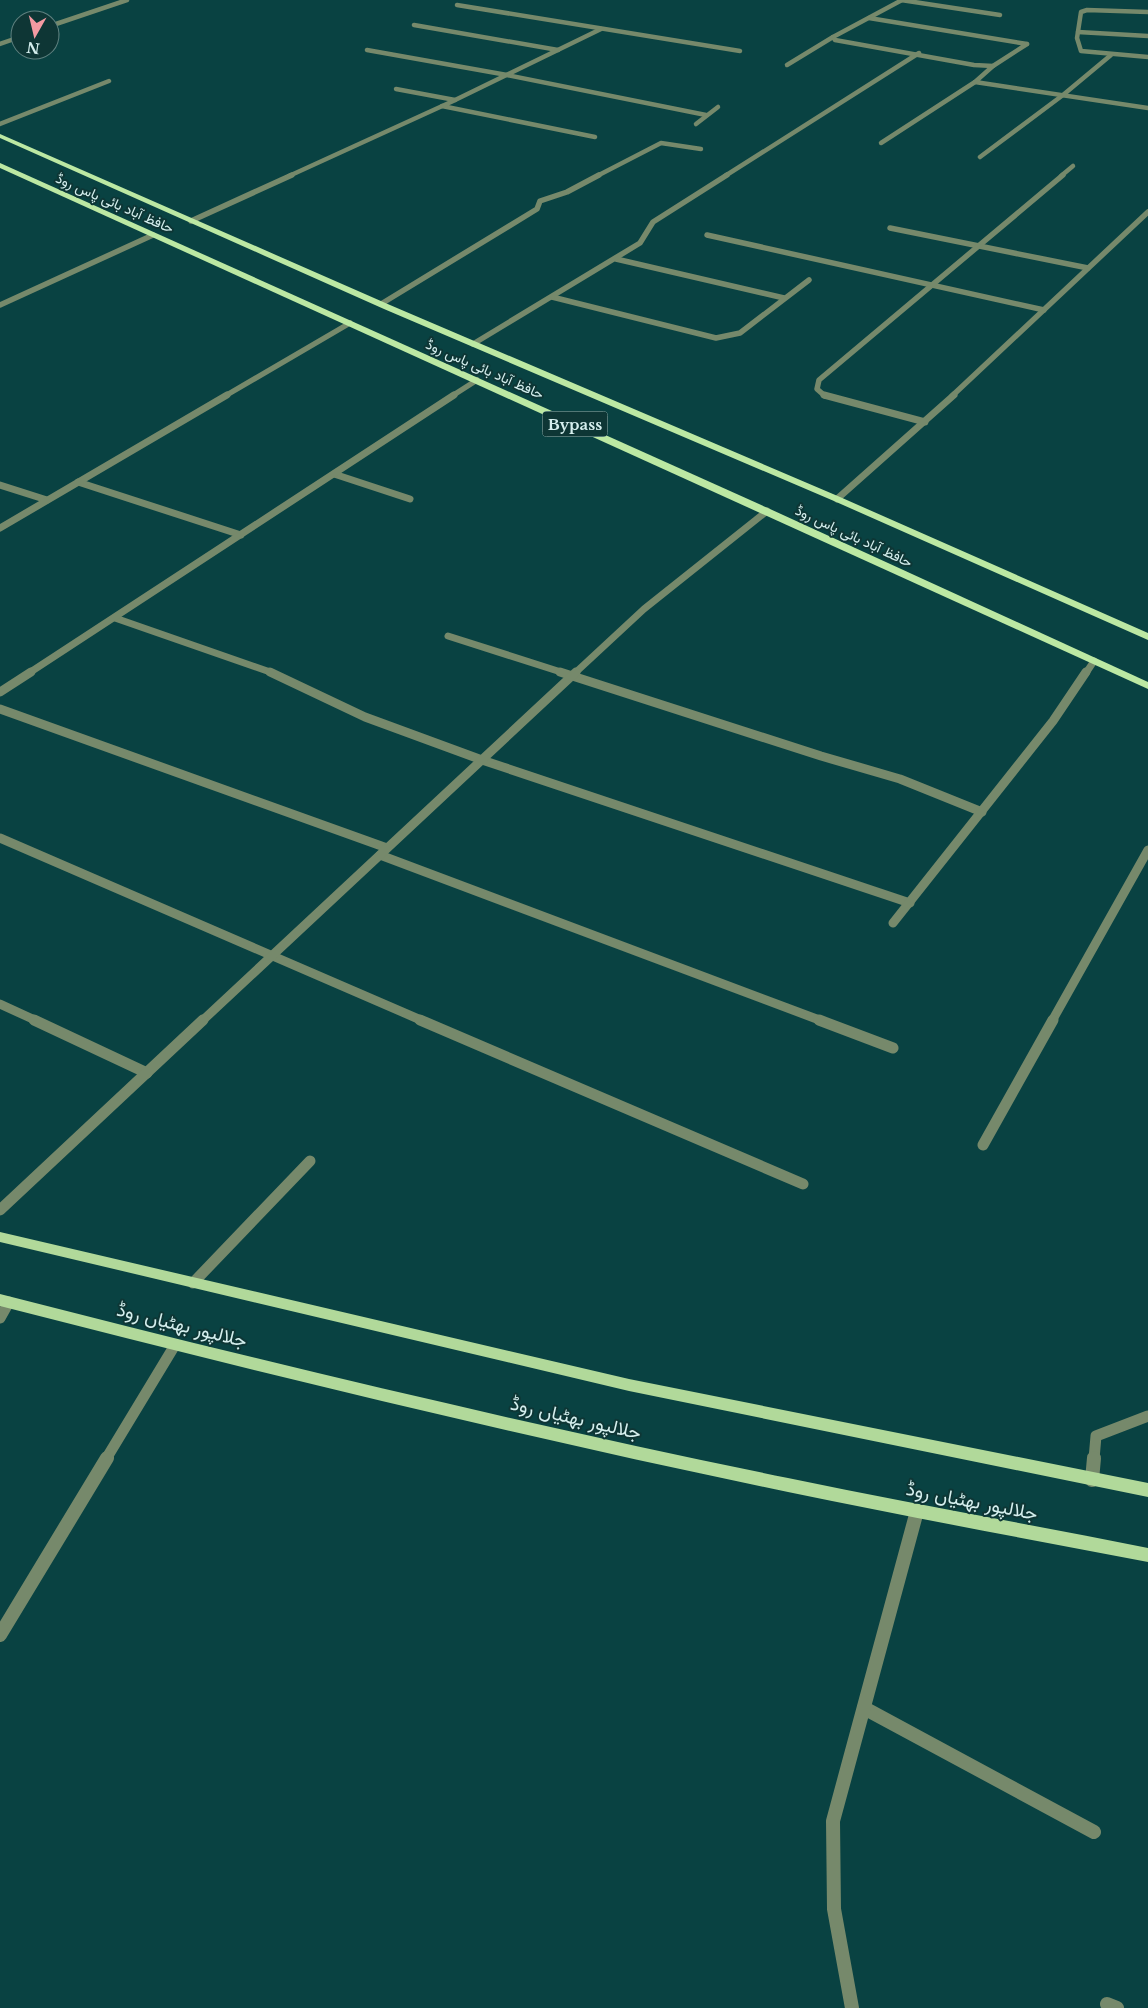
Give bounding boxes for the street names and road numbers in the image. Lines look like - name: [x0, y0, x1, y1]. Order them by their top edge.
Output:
- street label: حافظ آباد بائی پاس روڈ: [53, 169, 177, 238]
- street label: حافظ آباد بائی پاس روڈ: [423, 335, 547, 404]
- road number: Bypass: [542, 412, 608, 436]
- street label: حافظ آباد بائی پاس روڈ: [792, 501, 915, 572]
- street label: جلالپور بھٹیاں روڈ: [114, 1298, 250, 1354]
- street label: جلالپور بھٹیاں روڈ: [508, 1392, 644, 1446]
- street label: جلالپور بھٹیاں روڈ: [904, 1477, 1040, 1527]

